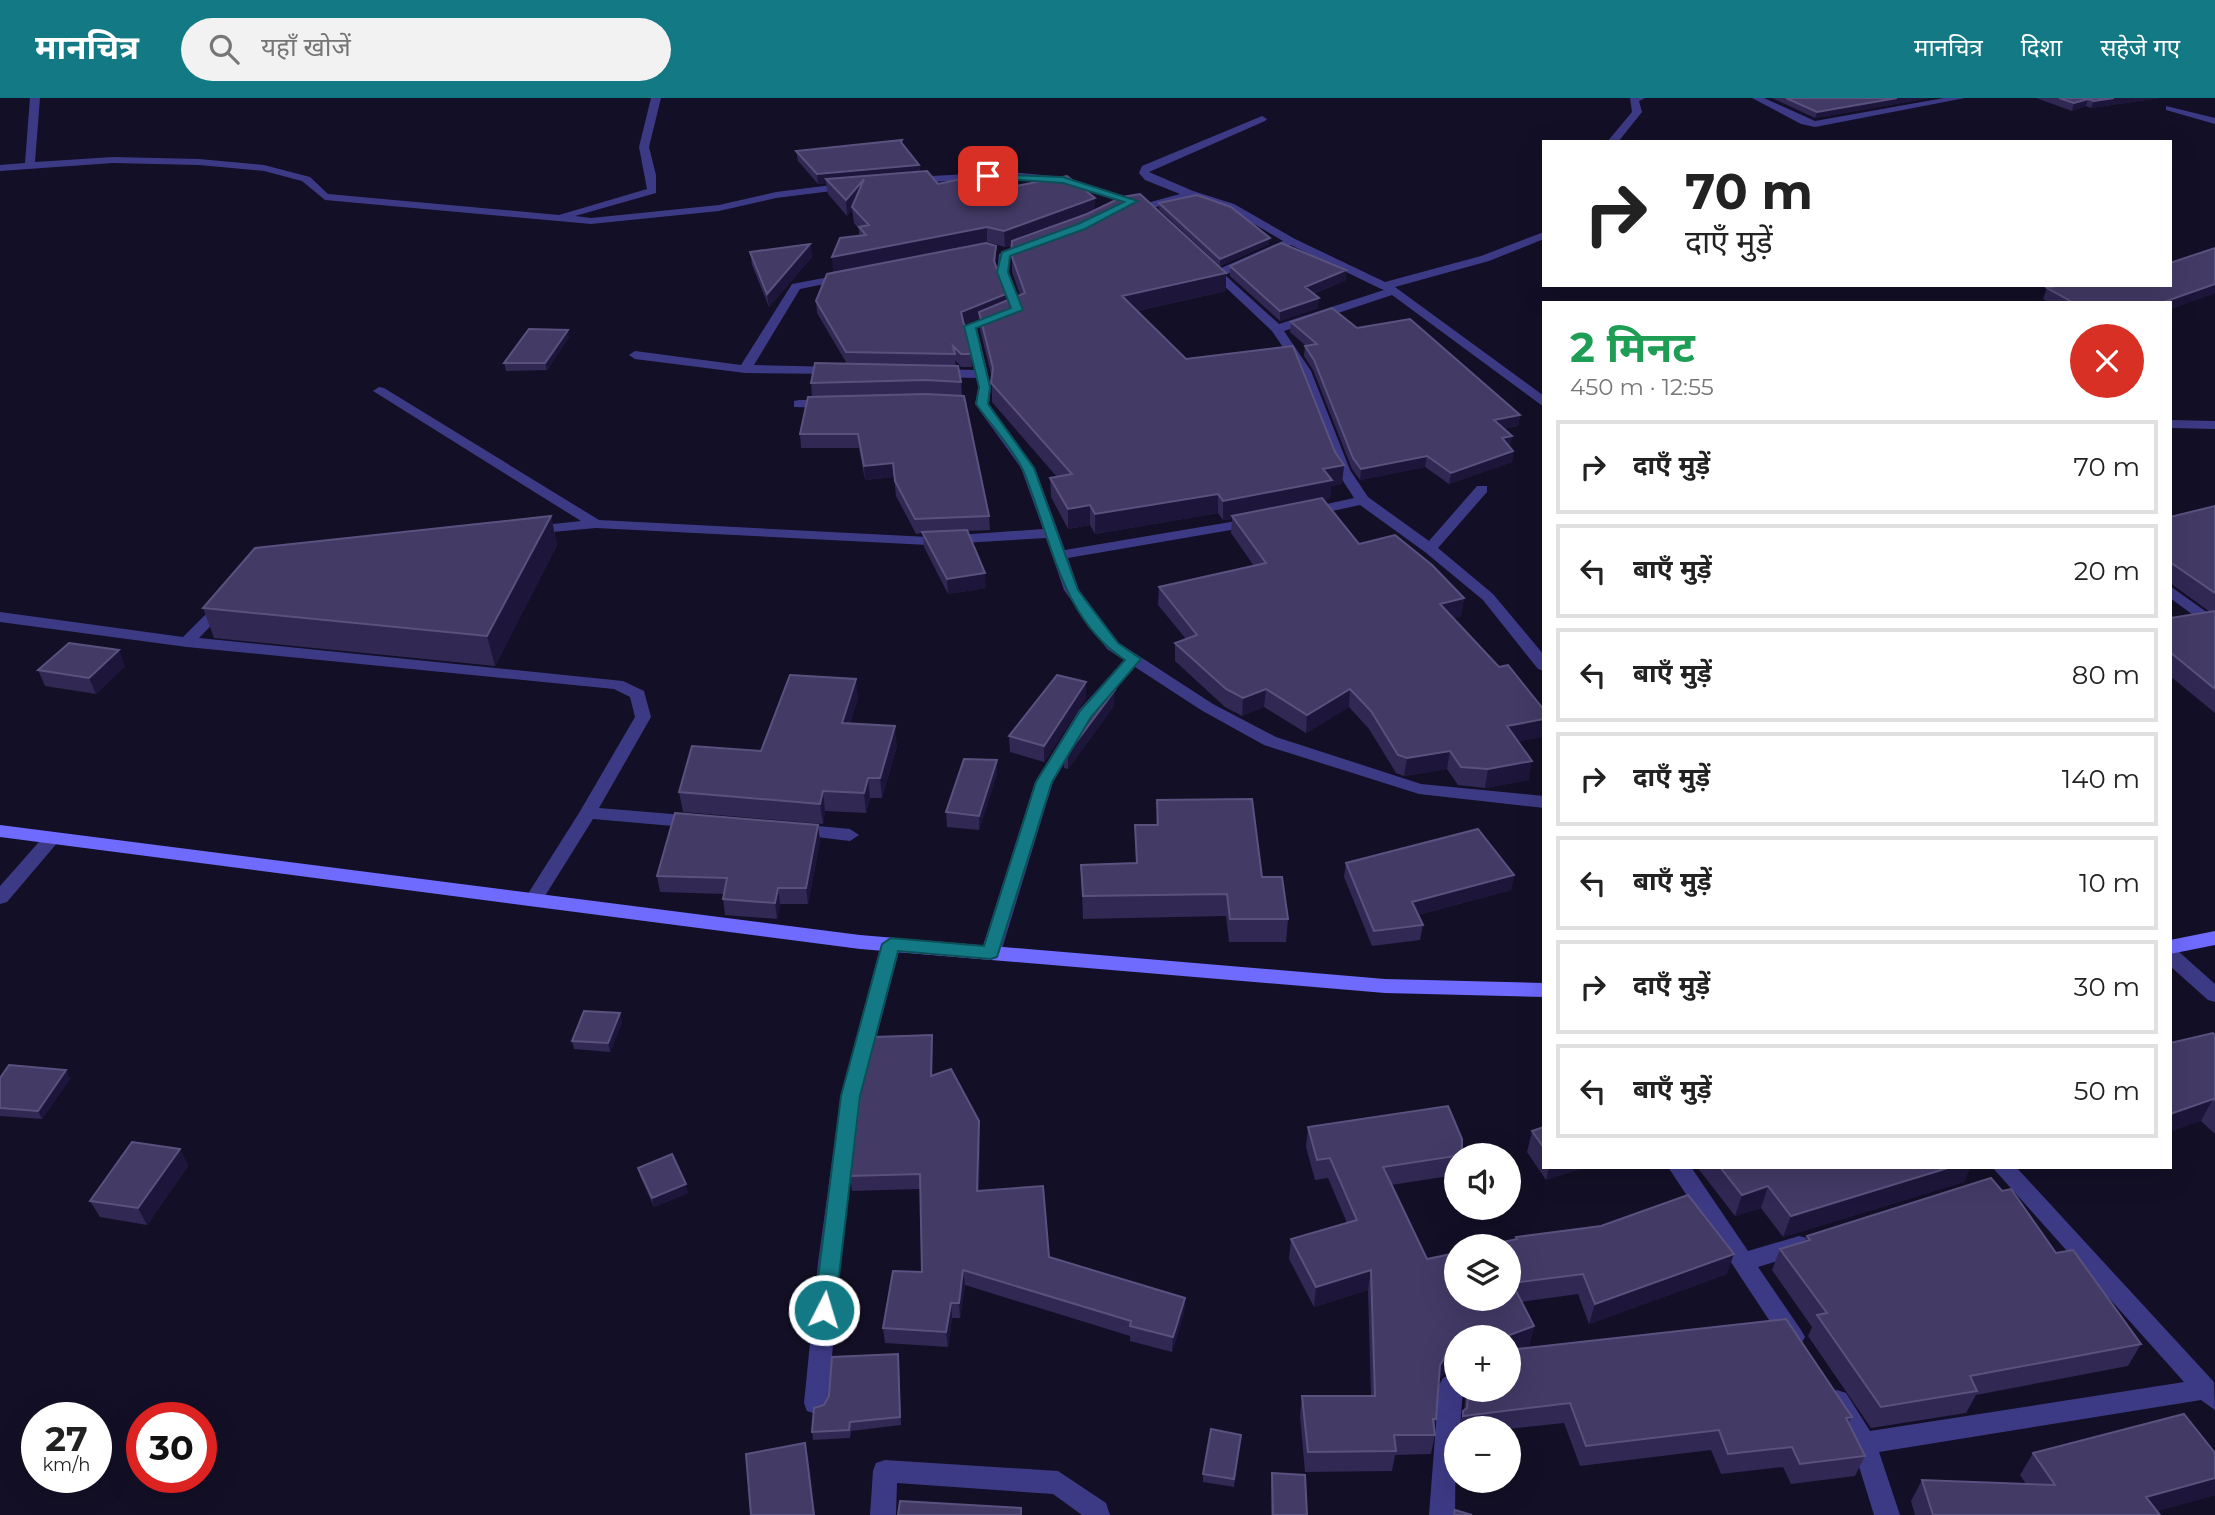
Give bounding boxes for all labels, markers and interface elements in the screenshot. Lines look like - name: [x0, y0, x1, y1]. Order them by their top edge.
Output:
- search box: [181, 18, 671, 81]
- text: मानचित्र: [35, 27, 139, 67]
- icon: search: [205, 30, 243, 68]
- text: यहाँ खोजें: [261, 31, 351, 63]
- text: मानचित्र: [1914, 33, 1983, 62]
- text: दिशा: [2021, 33, 2062, 62]
- text: सहेजे गए: [2100, 33, 2180, 62]
- pin: [958, 146, 1018, 206]
- icon: arrive: [969, 157, 1007, 195]
- text: 70 m: [1685, 162, 1813, 221]
- icon: right: [1570, 168, 1661, 259]
- text: दाएँ मुड़ें: [1685, 222, 1773, 261]
- text: 2 मिनट: [1570, 321, 1695, 373]
- button: close: [2070, 324, 2144, 398]
- text: 450 m · 12:55: [1570, 373, 1714, 401]
- icon: right: [1574, 448, 1612, 486]
- text: दाएँ मुड़ें: [1633, 449, 1710, 481]
- text: 70 m: [2074, 451, 2140, 483]
- icon: left: [1574, 552, 1612, 590]
- text: बाएँ मुड़ें: [1633, 553, 1712, 585]
- text: 20 m: [2074, 555, 2140, 587]
- icon: left: [1574, 656, 1612, 694]
- text: बाएँ मुड़ें: [1633, 657, 1712, 689]
- text: 80 m: [2072, 659, 2140, 691]
- icon: right: [1574, 760, 1612, 798]
- text: दाएँ मुड़ें: [1633, 761, 1710, 793]
- text: 140 m: [2062, 763, 2140, 795]
- icon: left: [1574, 864, 1612, 902]
- text: बाएँ मुड़ें: [1633, 865, 1712, 897]
- text: 10 m: [2079, 867, 2140, 899]
- icon: right: [1574, 968, 1612, 1006]
- text: दाएँ मुड़ें: [1633, 969, 1710, 1001]
- text: 30 m: [2074, 971, 2140, 1003]
- icon: left: [1574, 1072, 1612, 1110]
- text: बाएँ मुड़ें: [1633, 1073, 1712, 1105]
- text: 50 m: [2074, 1075, 2140, 1107]
- map controls: [1444, 1143, 1521, 1493]
- button: sound: [1444, 1143, 1521, 1220]
- button: layers: [1444, 1234, 1521, 1311]
- position arrow: [787, 1273, 861, 1347]
- button: +: [1444, 1325, 1521, 1402]
- speed limit sign: 30: [126, 1402, 217, 1493]
- button: −: [1444, 1416, 1521, 1493]
- text: 27: [45, 1417, 88, 1460]
- text: km/h: [42, 1454, 91, 1476]

